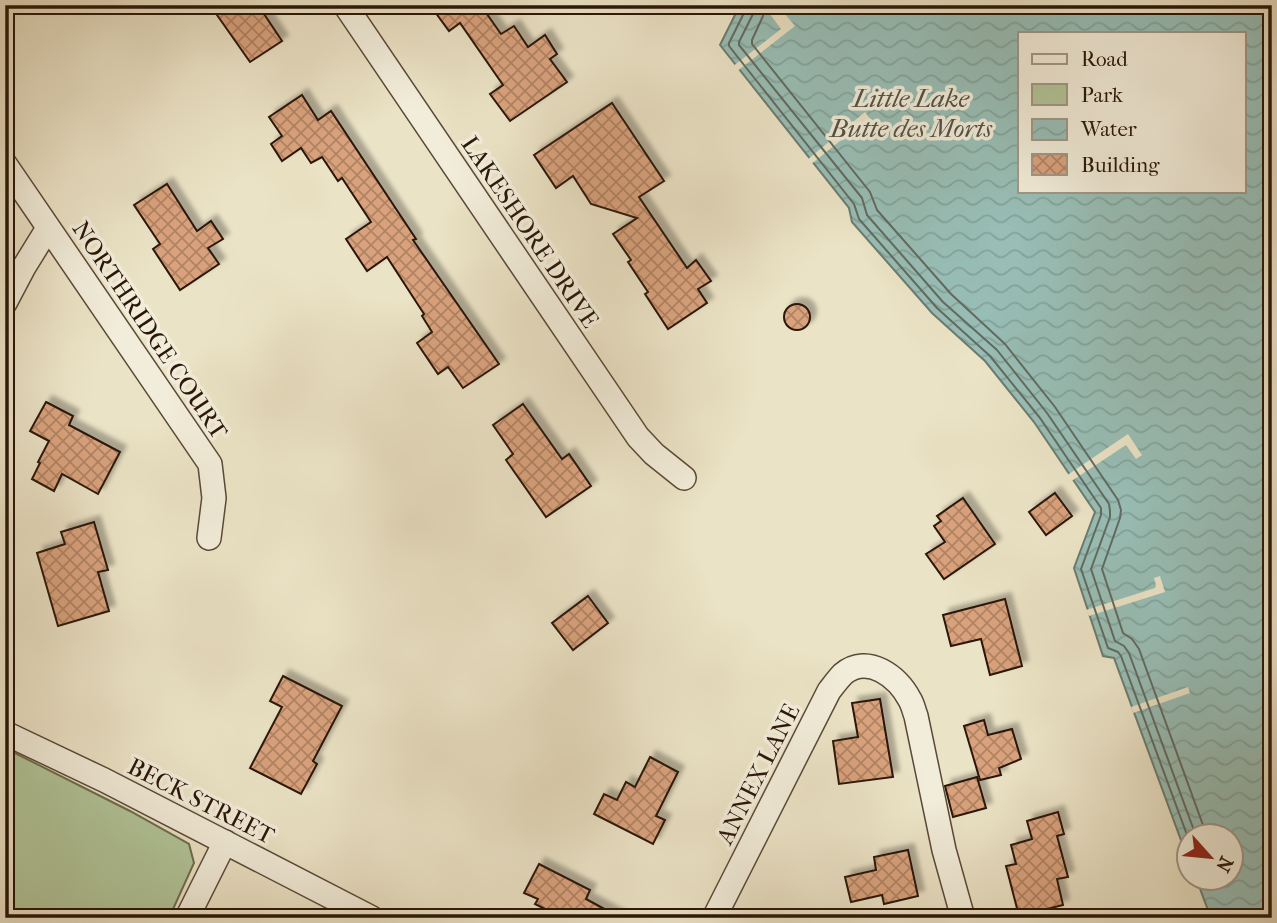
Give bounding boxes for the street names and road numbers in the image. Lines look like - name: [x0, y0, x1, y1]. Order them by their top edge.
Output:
- street label: LAKESHORE DRIVE: [456, 131, 604, 333]
- street label: NORTHRIDGE COURT: [67, 216, 234, 445]
- street label: ANNEX LANE: [710, 699, 805, 850]
- street label: BECK STREET: [123, 752, 280, 850]

